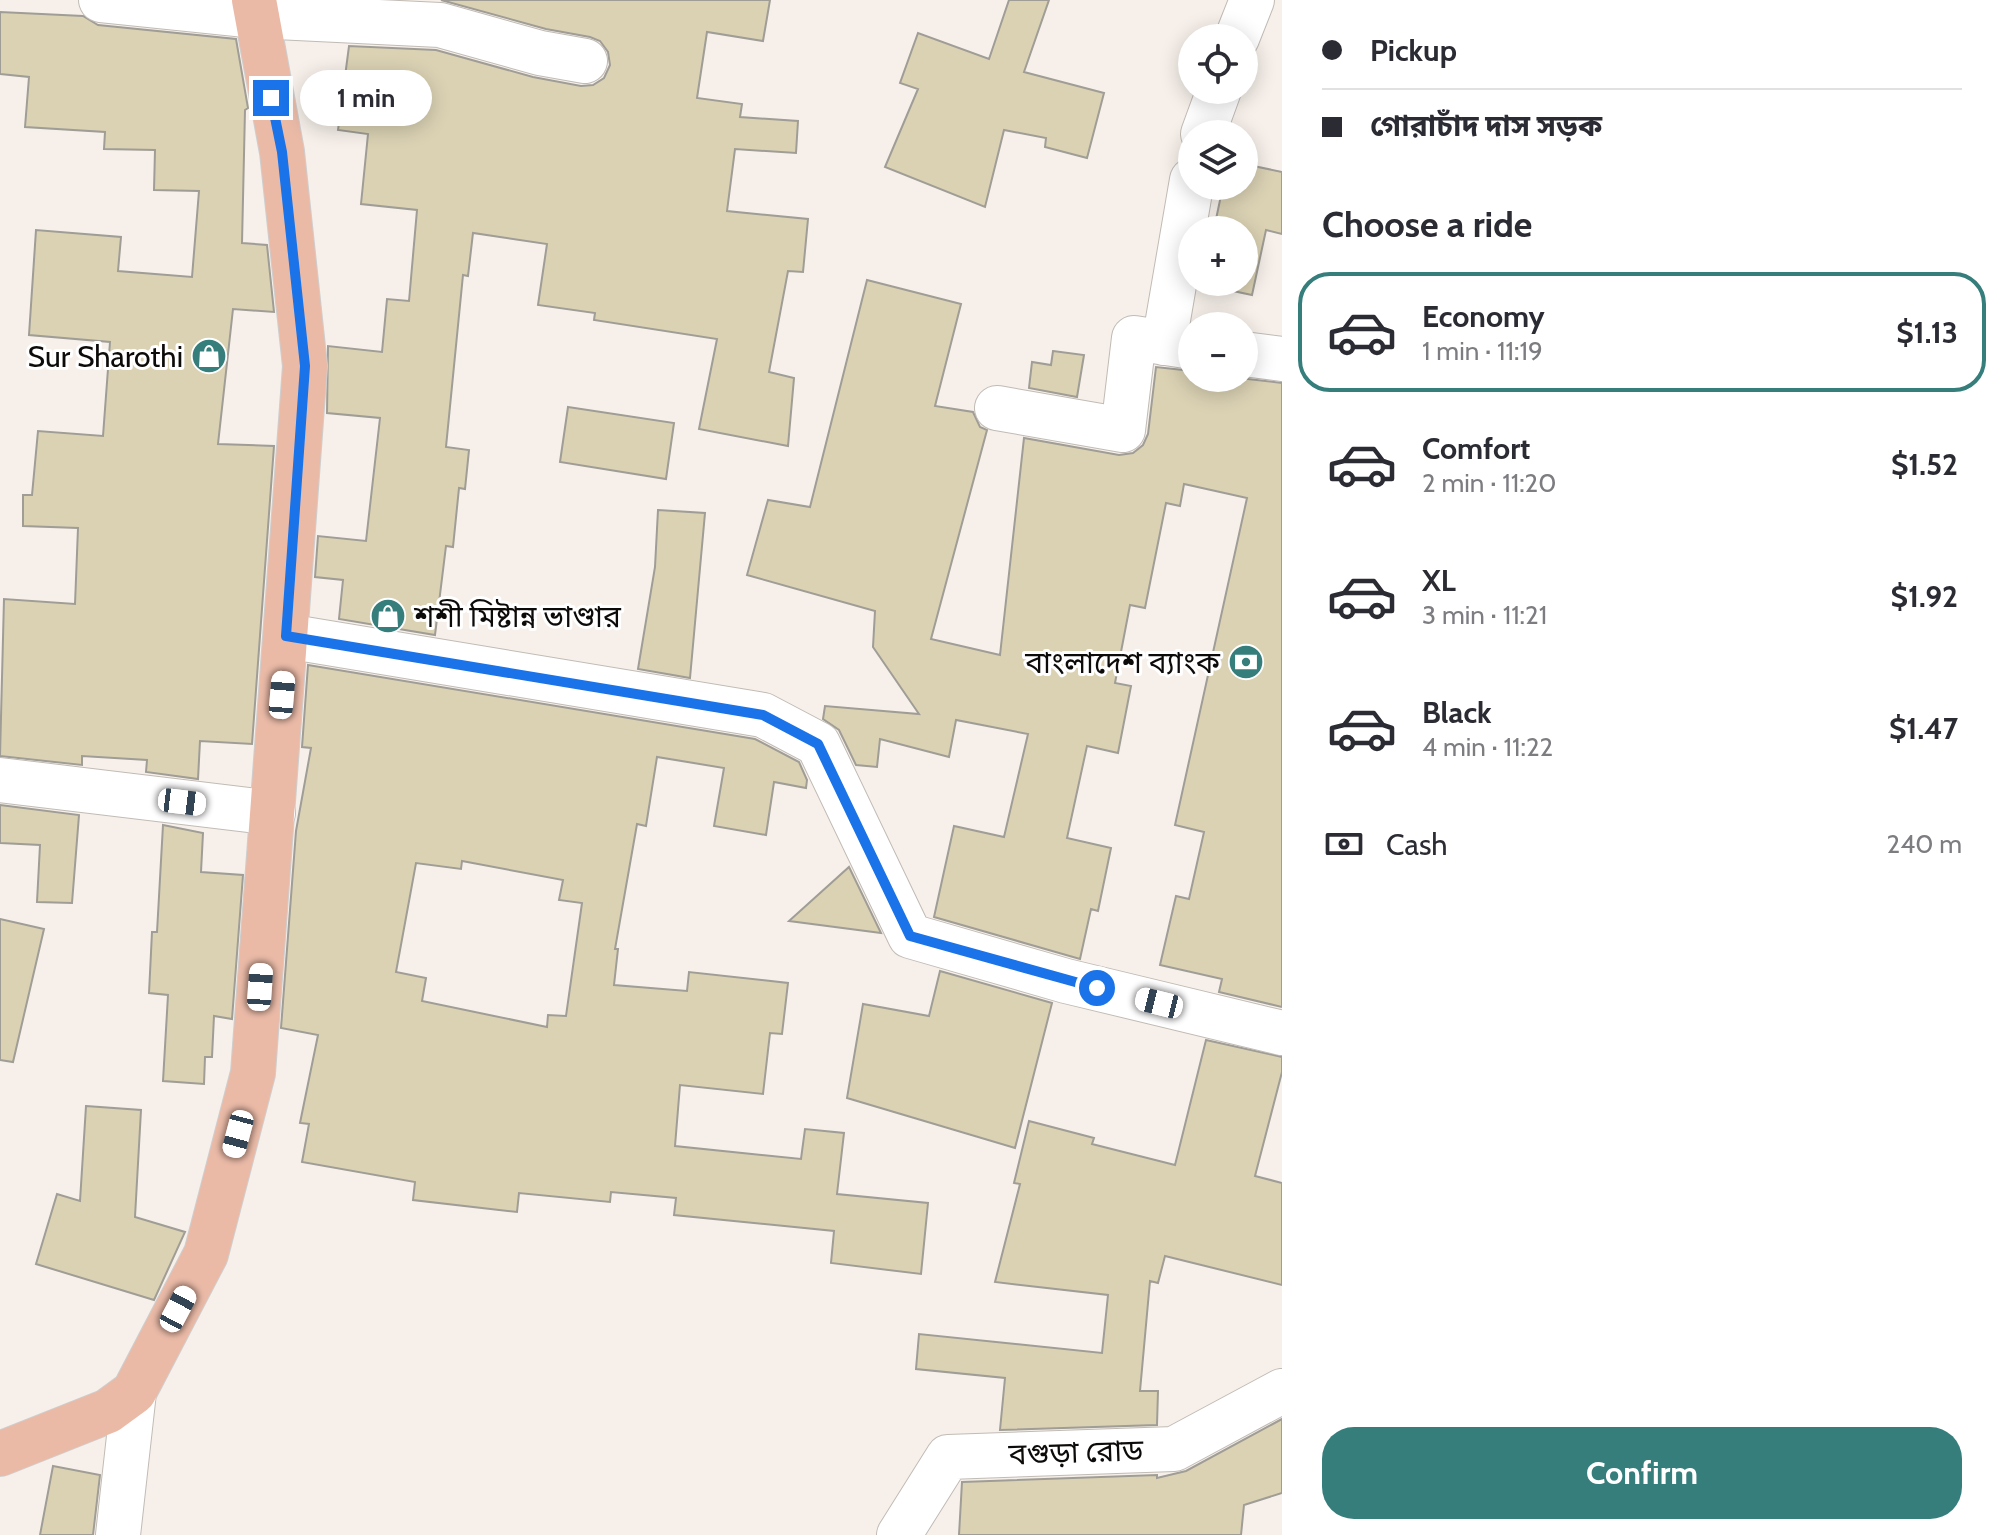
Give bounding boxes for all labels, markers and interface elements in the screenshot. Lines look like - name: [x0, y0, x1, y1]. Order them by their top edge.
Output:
- map controls: [1178, 24, 1258, 392]
- button: locate: [1178, 24, 1258, 104]
- text: Pickup: [1370, 32, 1457, 69]
- callout: 1 min: [299, 70, 431, 126]
- route end: [253, 80, 289, 116]
- text: 1 min: [337, 82, 395, 114]
- text: গোরাচাঁদ দাস সড়ক: [1370, 107, 1602, 144]
- button: layers: [1178, 120, 1258, 200]
- text: Choose a ride: [1322, 202, 1532, 246]
- button: +: [1178, 216, 1258, 296]
- icon: car: [1326, 296, 1398, 368]
- text: Economy: [1422, 298, 1545, 335]
- button: −: [1178, 312, 1258, 392]
- text: $1.13: [1896, 314, 1958, 351]
- text: 1 min · 11:19: [1422, 335, 1543, 367]
- shop icon: Sur Sharothi: [190, 337, 228, 375]
- place label: Sur Sharothi: [28, 338, 183, 375]
- icon: car: [1326, 428, 1398, 500]
- text: Comfort: [1422, 430, 1530, 467]
- text: $1.52: [1891, 446, 1958, 483]
- text: 2 min · 11:20: [1422, 467, 1556, 499]
- icon: car: [1326, 560, 1398, 632]
- text: XL: [1422, 562, 1456, 599]
- text: $1.92: [1891, 578, 1958, 615]
- shop icon: শশী মিষ্টান্ন ভাণ্ডার: [369, 597, 407, 635]
- place label: শশী মিষ্টান্ন ভাণ্ডার: [413, 598, 622, 635]
- text: 3 min · 11:21: [1422, 599, 1547, 631]
- bank icon: বাংলাদেশ ব্যাংক: [1227, 643, 1265, 681]
- place label: বাংলাদেশ ব্যাংক: [1024, 644, 1221, 681]
- car: [268, 670, 296, 720]
- icon: car: [1326, 692, 1398, 764]
- text: Black: [1422, 694, 1492, 731]
- text: $1.47: [1889, 710, 1958, 747]
- text: 4 min · 11:22: [1422, 731, 1553, 763]
- car: [157, 787, 207, 817]
- icon: cash: [1322, 822, 1366, 866]
- text: Cash: [1386, 826, 1448, 863]
- text: 240 m: [1887, 828, 1962, 860]
- car: [246, 962, 274, 1012]
- route start: [1079, 970, 1115, 1006]
- car: [1133, 986, 1185, 1020]
- car: [220, 1108, 256, 1160]
- car: [156, 1282, 200, 1336]
- button: Confirm: [1322, 1427, 1962, 1519]
- street label: বগুড়া রোড: [1007, 1431, 1145, 1473]

